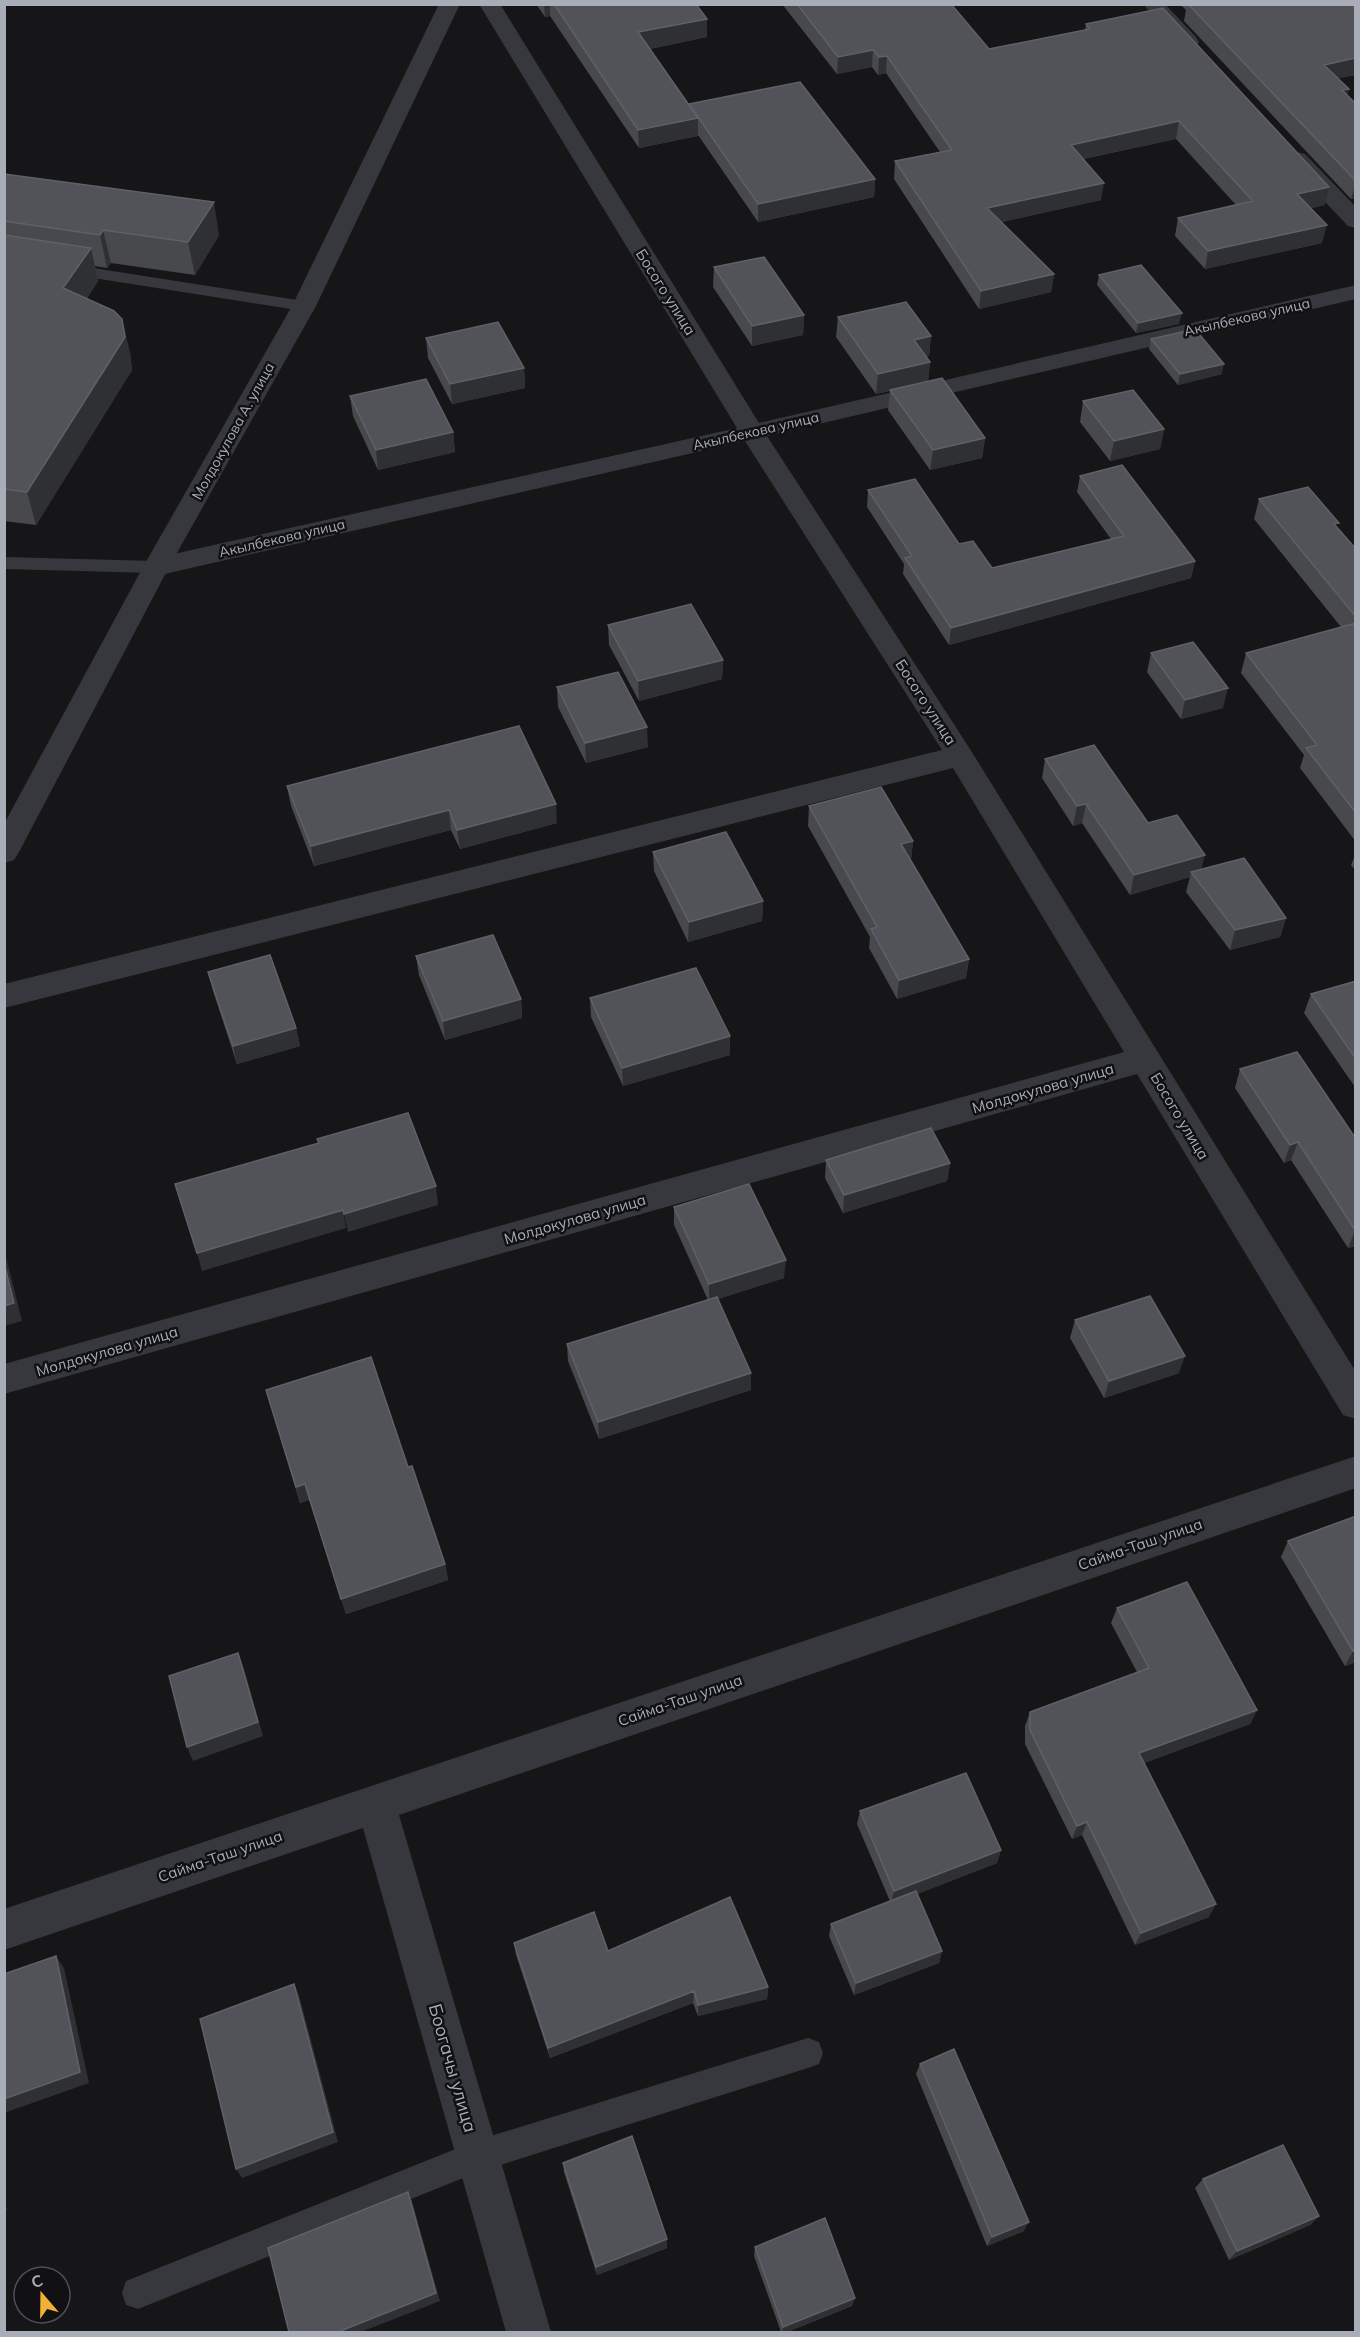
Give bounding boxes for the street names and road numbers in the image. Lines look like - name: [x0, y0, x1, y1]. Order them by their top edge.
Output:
- street label: Босого улица: [632, 245, 700, 339]
- street label: Акылбекова улица: [1182, 294, 1312, 340]
- street label: Молдокулова А. улица: [188, 359, 278, 503]
- street label: Акылбекова улица: [691, 408, 821, 454]
- street label: Акылбекова улица: [217, 515, 347, 561]
- street label: Босого улица: [891, 656, 961, 748]
- street label: Молдокулова улица: [970, 1059, 1116, 1117]
- street label: Босого улица: [1147, 1069, 1213, 1163]
- street label: Молдокулова улица: [502, 1190, 648, 1248]
- street label: Молдокулова улица: [34, 1322, 180, 1380]
- street label: Сайма-Таш улица: [1075, 1514, 1205, 1574]
- street label: Сайма-Таш улица: [615, 1670, 745, 1730]
- street label: Сайма-Таш улица: [155, 1826, 285, 1886]
- street label: Боогачы улица: [424, 2001, 482, 2135]

